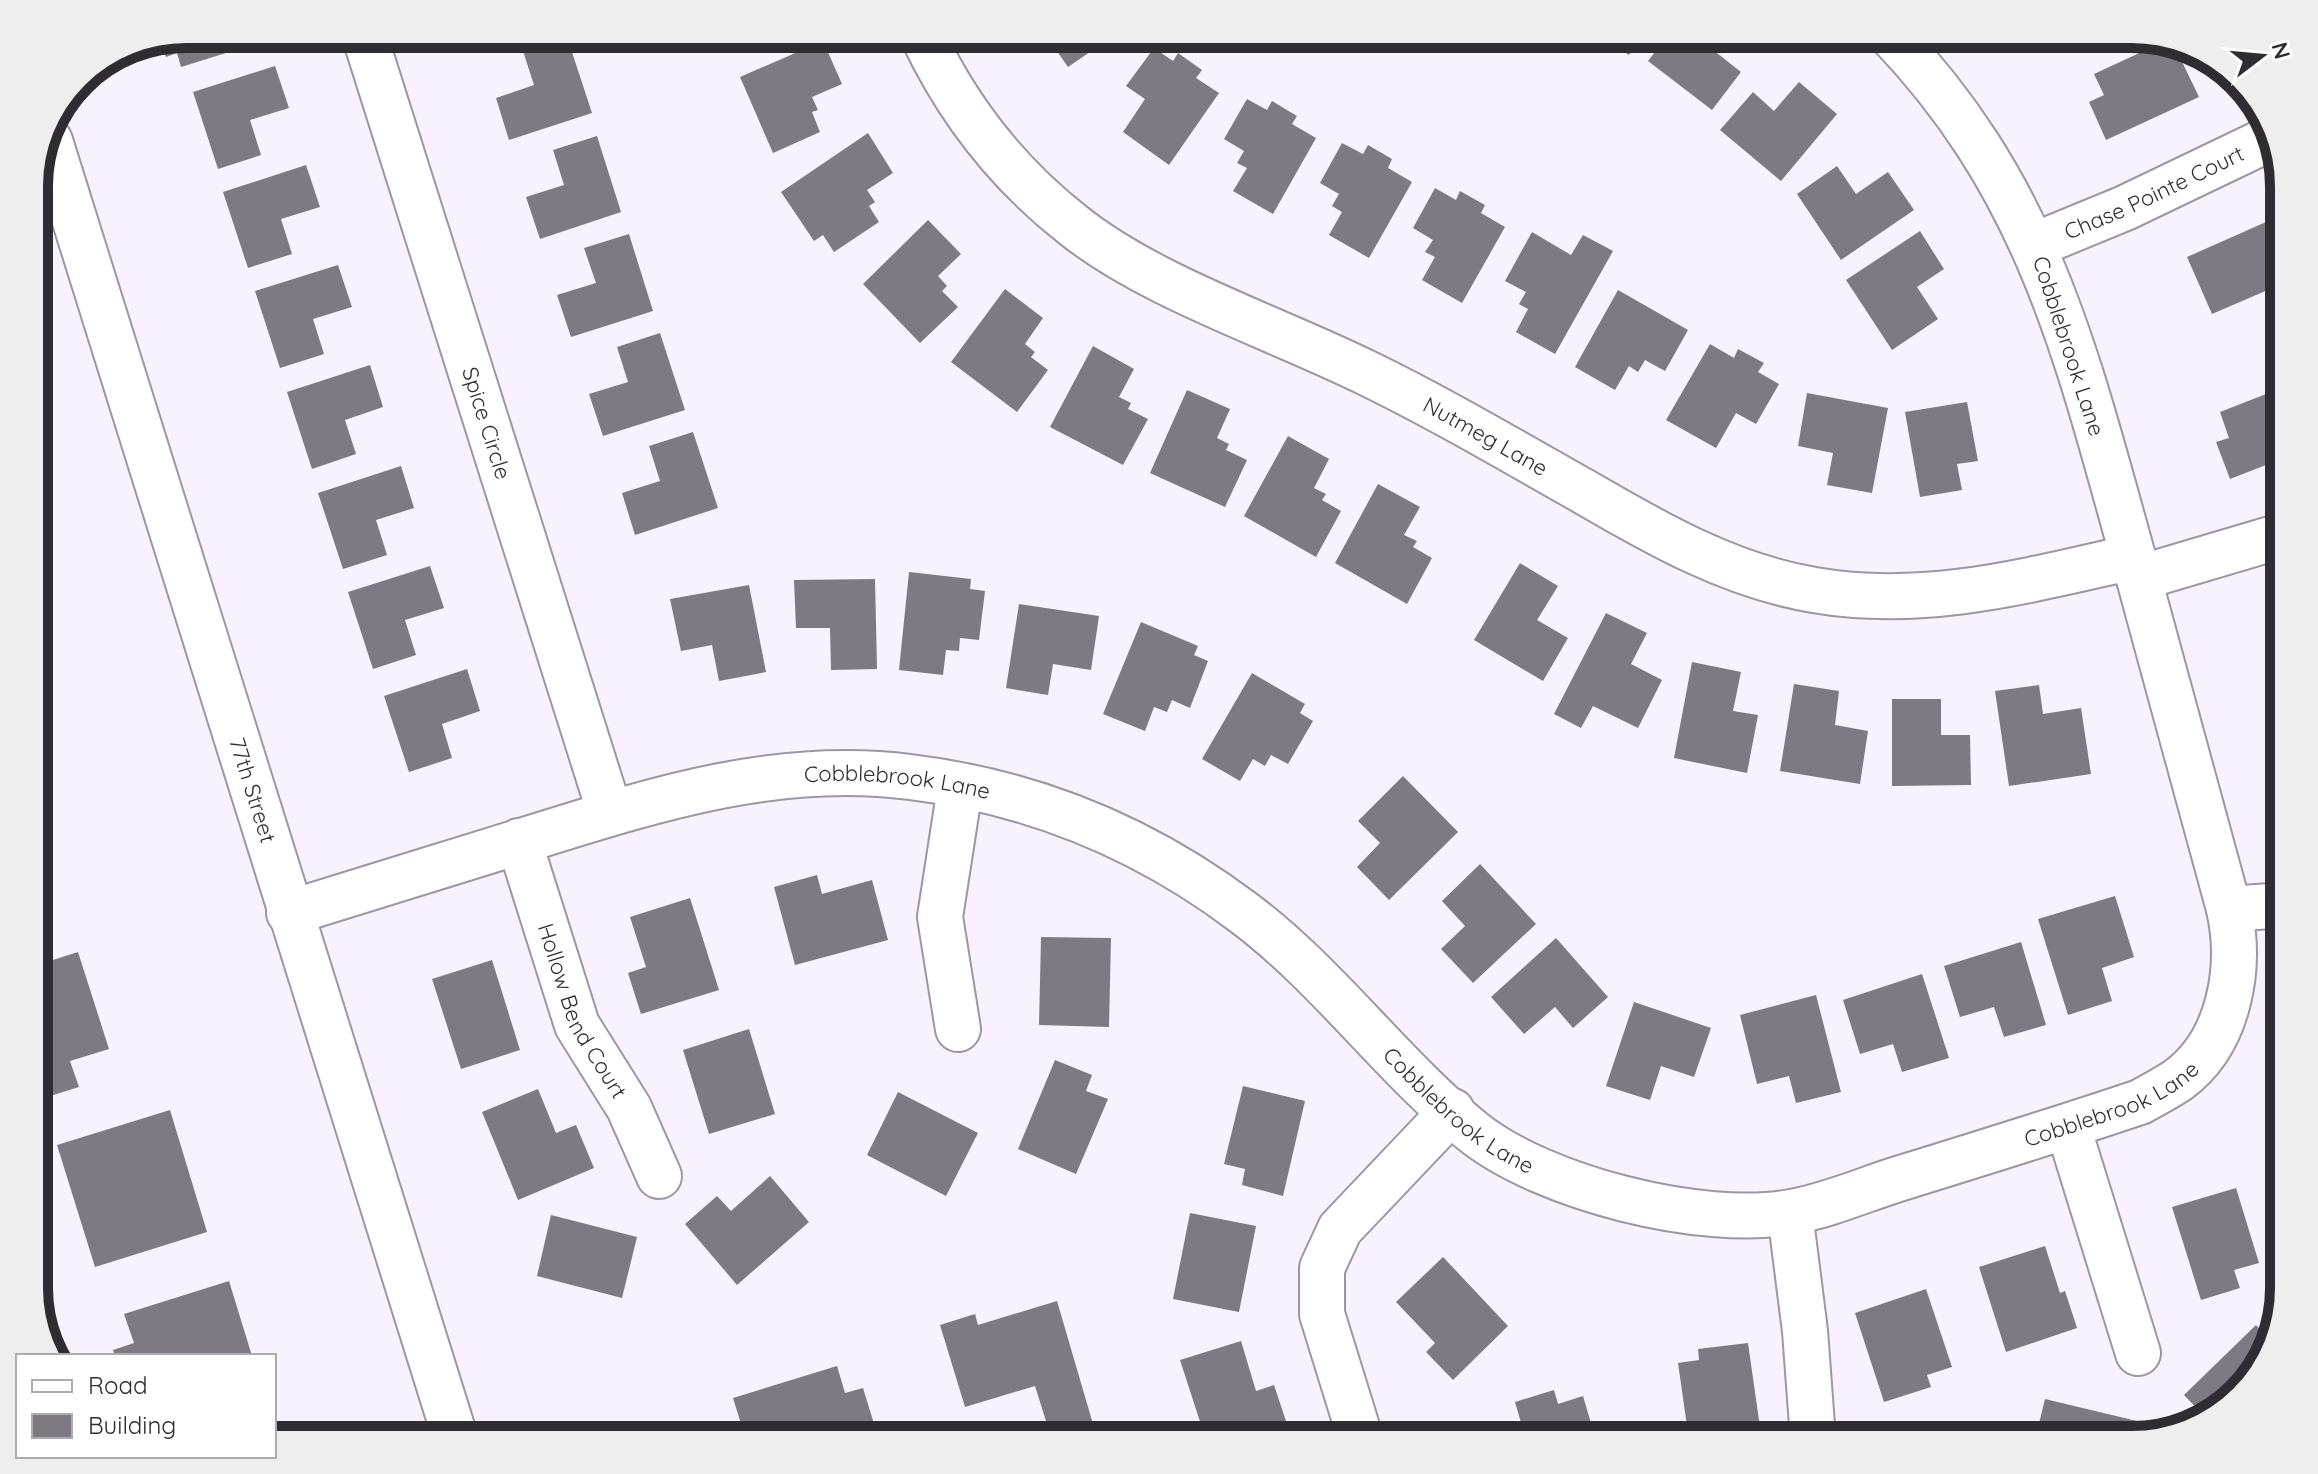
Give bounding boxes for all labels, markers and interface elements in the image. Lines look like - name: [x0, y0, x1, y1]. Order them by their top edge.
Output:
- north arrow: [2222, 16, 2302, 96]
- text: N: [2266, 39, 2297, 62]
- street label: Chase Pointe Court: [2060, 139, 2248, 246]
- street label: Cobblebrook Lane: [2027, 253, 2111, 439]
- street label: Spice Circle: [456, 364, 518, 483]
- street label: Nutmeg Lane: [1418, 390, 1553, 482]
- street label: 77th Street: [223, 734, 282, 846]
- street label: Cobblebrook Lane: [803, 759, 993, 805]
- street label: Hollow Bend Court: [532, 920, 633, 1104]
- street label: Cobblebrook Lane: [1377, 1041, 1539, 1180]
- street label: Cobblebrook Lane: [2021, 1055, 2205, 1153]
- legend: [16, 1354, 276, 1458]
- text: Road: [88, 1370, 148, 1400]
- text: Building: [88, 1410, 176, 1440]

